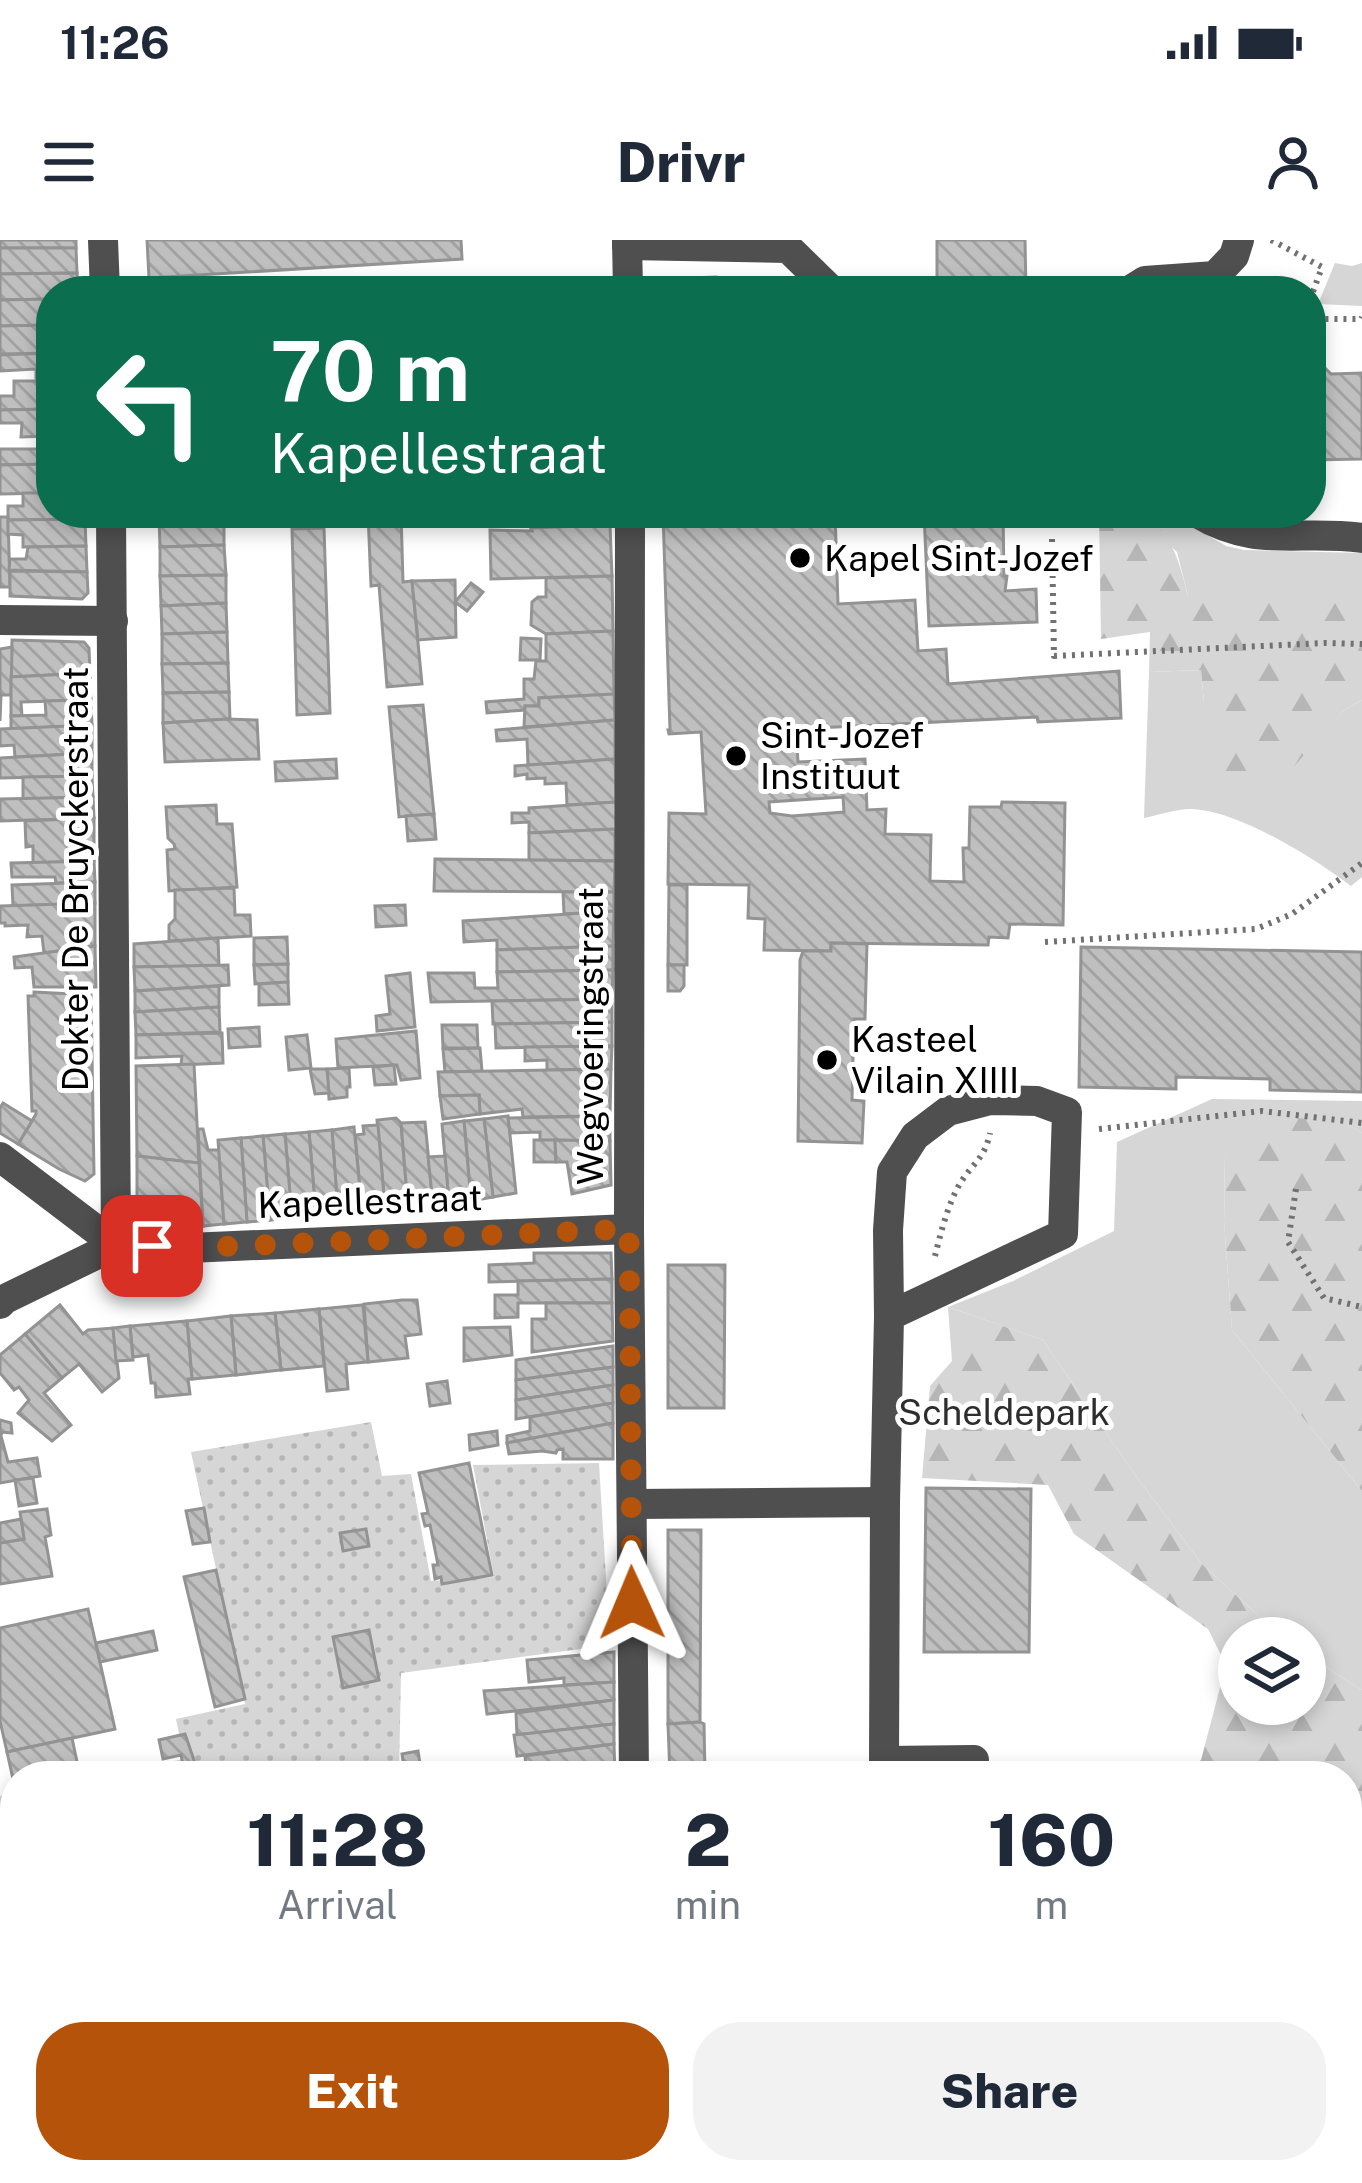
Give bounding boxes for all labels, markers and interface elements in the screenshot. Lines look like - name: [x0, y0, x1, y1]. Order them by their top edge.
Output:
- text: 11:26: [60, 16, 170, 69]
- icon: menu: [36, 129, 102, 195]
- icon: person: [1260, 129, 1326, 195]
- text: Drivr: [617, 131, 745, 194]
- text: 70 m: [270, 321, 470, 420]
- icon: left: [72, 324, 228, 480]
- text: Kapellestraat: [270, 422, 607, 485]
- place label: Kapel Sint-Jozef: [824, 537, 1094, 579]
- marker: Kapel Sint-Jozef: [787, 545, 813, 571]
- street label: Dokter De Bruyckerstraat: [54, 667, 96, 1091]
- place label: Sint-Jozef Instituut: [760, 714, 924, 797]
- marker: Sint-Jozef Instituut: [723, 743, 749, 769]
- street label: Wegvoeringstraat: [569, 887, 611, 1185]
- place label: Kasteel Vilain XIIII: [851, 1018, 1019, 1101]
- marker: Kasteel Vilain XIIII: [814, 1047, 840, 1073]
- street label: Kapellestraat: [257, 1176, 483, 1226]
- pin: [101, 1195, 203, 1297]
- icon: arrive: [119, 1213, 185, 1279]
- park label: Scheldepark: [898, 1391, 1110, 1433]
- position arrow: [569, 1540, 695, 1666]
- map controls: [1218, 1617, 1326, 1725]
- button: layers: [1218, 1617, 1326, 1725]
- text: 11:28: [247, 1798, 428, 1882]
- text: 2: [684, 1798, 731, 1882]
- text: 160: [988, 1798, 1115, 1882]
- text: Arrival: [277, 1882, 398, 1928]
- text: min: [675, 1882, 741, 1928]
- text: m: [1035, 1882, 1068, 1928]
- button: Exit: [36, 2022, 669, 2160]
- button: Share: [693, 2022, 1326, 2160]

